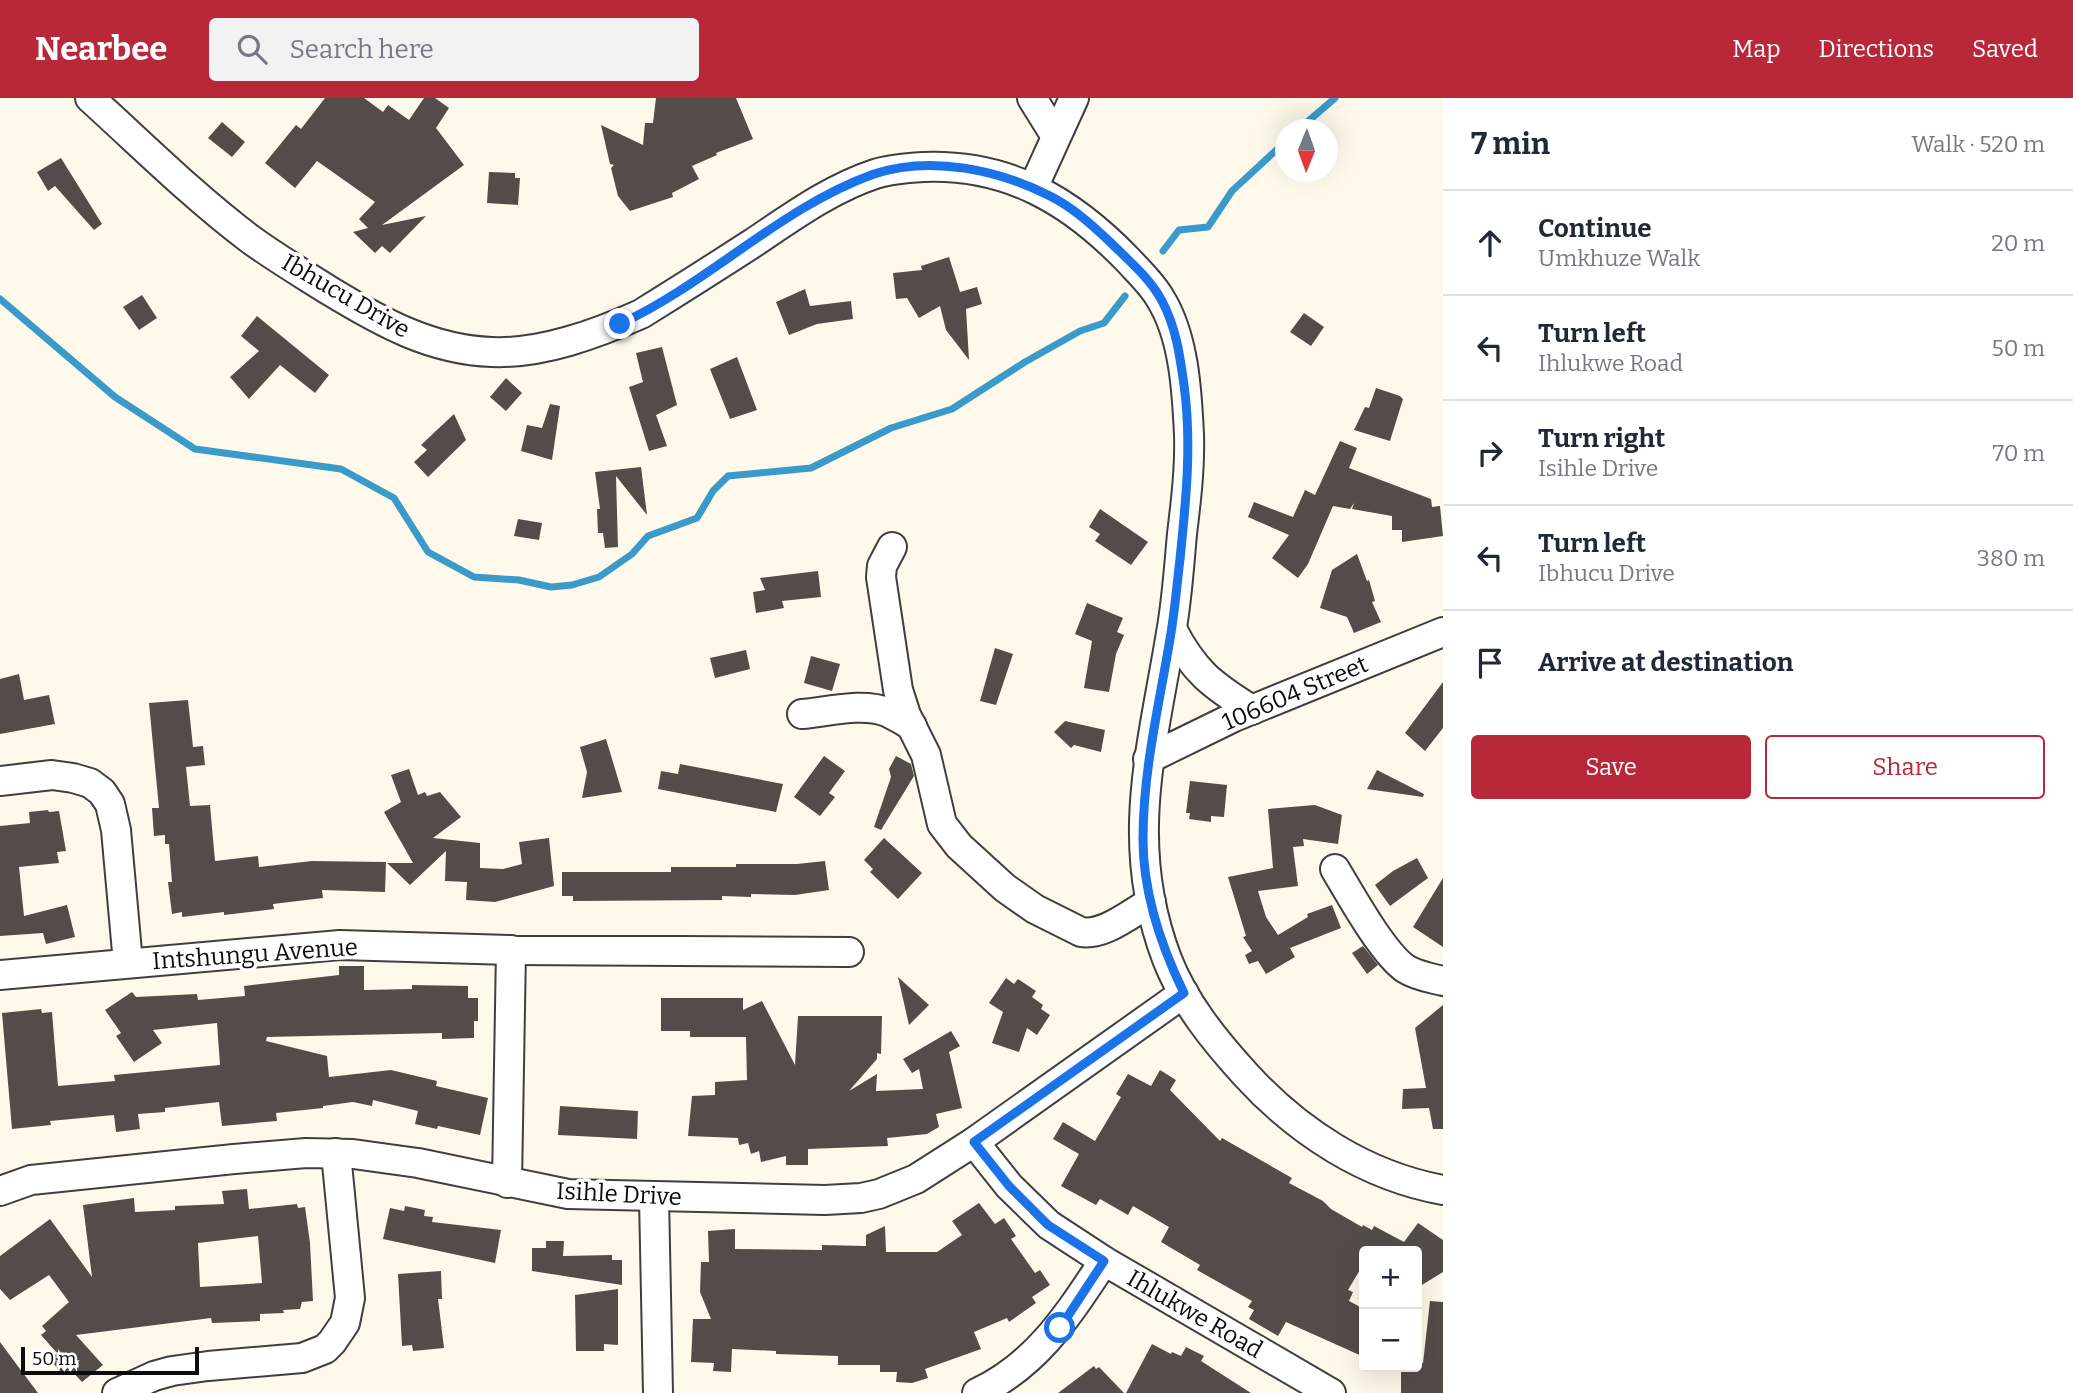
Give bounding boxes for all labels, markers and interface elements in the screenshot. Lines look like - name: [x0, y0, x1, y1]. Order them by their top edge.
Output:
- search box: [209, 18, 699, 81]
- text: Nearbee: [35, 29, 167, 69]
- icon: search: [233, 30, 271, 68]
- text: Search here: [289, 34, 434, 65]
- text: Map: [1732, 35, 1781, 63]
- text: Directions: [1819, 35, 1934, 63]
- text: Saved: [1972, 35, 2038, 63]
- north arrow: [1275, 119, 1338, 182]
- text: 7 min: [1471, 126, 1550, 162]
- text: Walk · 520 m: [1911, 130, 2045, 158]
- text: Continue: [1538, 213, 1652, 244]
- icon: ahead: [1471, 224, 1509, 262]
- text: 20 m: [1991, 229, 2045, 257]
- text: Umkhuze Walk: [1538, 244, 1700, 272]
- street label: Ibhucu Drive: [277, 248, 415, 344]
- route end: [604, 308, 635, 339]
- text: Turn left: [1538, 318, 1646, 349]
- icon: left: [1471, 329, 1509, 367]
- text: 50 m: [1991, 334, 2045, 362]
- text: Ihlukwe Road: [1538, 349, 1683, 377]
- text: Turn right: [1538, 423, 1665, 454]
- icon: right: [1471, 434, 1509, 472]
- text: 70 m: [1993, 439, 2045, 467]
- text: Isihle Drive: [1538, 454, 1658, 482]
- text: Turn left: [1538, 528, 1646, 559]
- icon: left: [1471, 539, 1509, 577]
- text: 380 m: [1977, 544, 2045, 572]
- text: Ibhucu Drive: [1538, 559, 1675, 587]
- icon: arrive: [1471, 644, 1509, 682]
- text: Arrive at destination: [1538, 647, 1793, 678]
- street label: 106604 Street: [1218, 650, 1372, 736]
- button: Save: [1471, 735, 1751, 799]
- button: Share: [1765, 735, 2045, 799]
- street label: Intshungu Avenue: [151, 933, 359, 975]
- street label: Isihle Drive: [556, 1177, 682, 1211]
- map controls: [1359, 1246, 1422, 1372]
- button: +: [1359, 1246, 1422, 1309]
- street label: Ihlukwe Road: [1122, 1264, 1268, 1364]
- button: −: [1359, 1309, 1422, 1372]
- route start: [1044, 1312, 1075, 1343]
- scale bar: [21, 1344, 200, 1376]
- text: 50 m: [32, 1347, 76, 1370]

